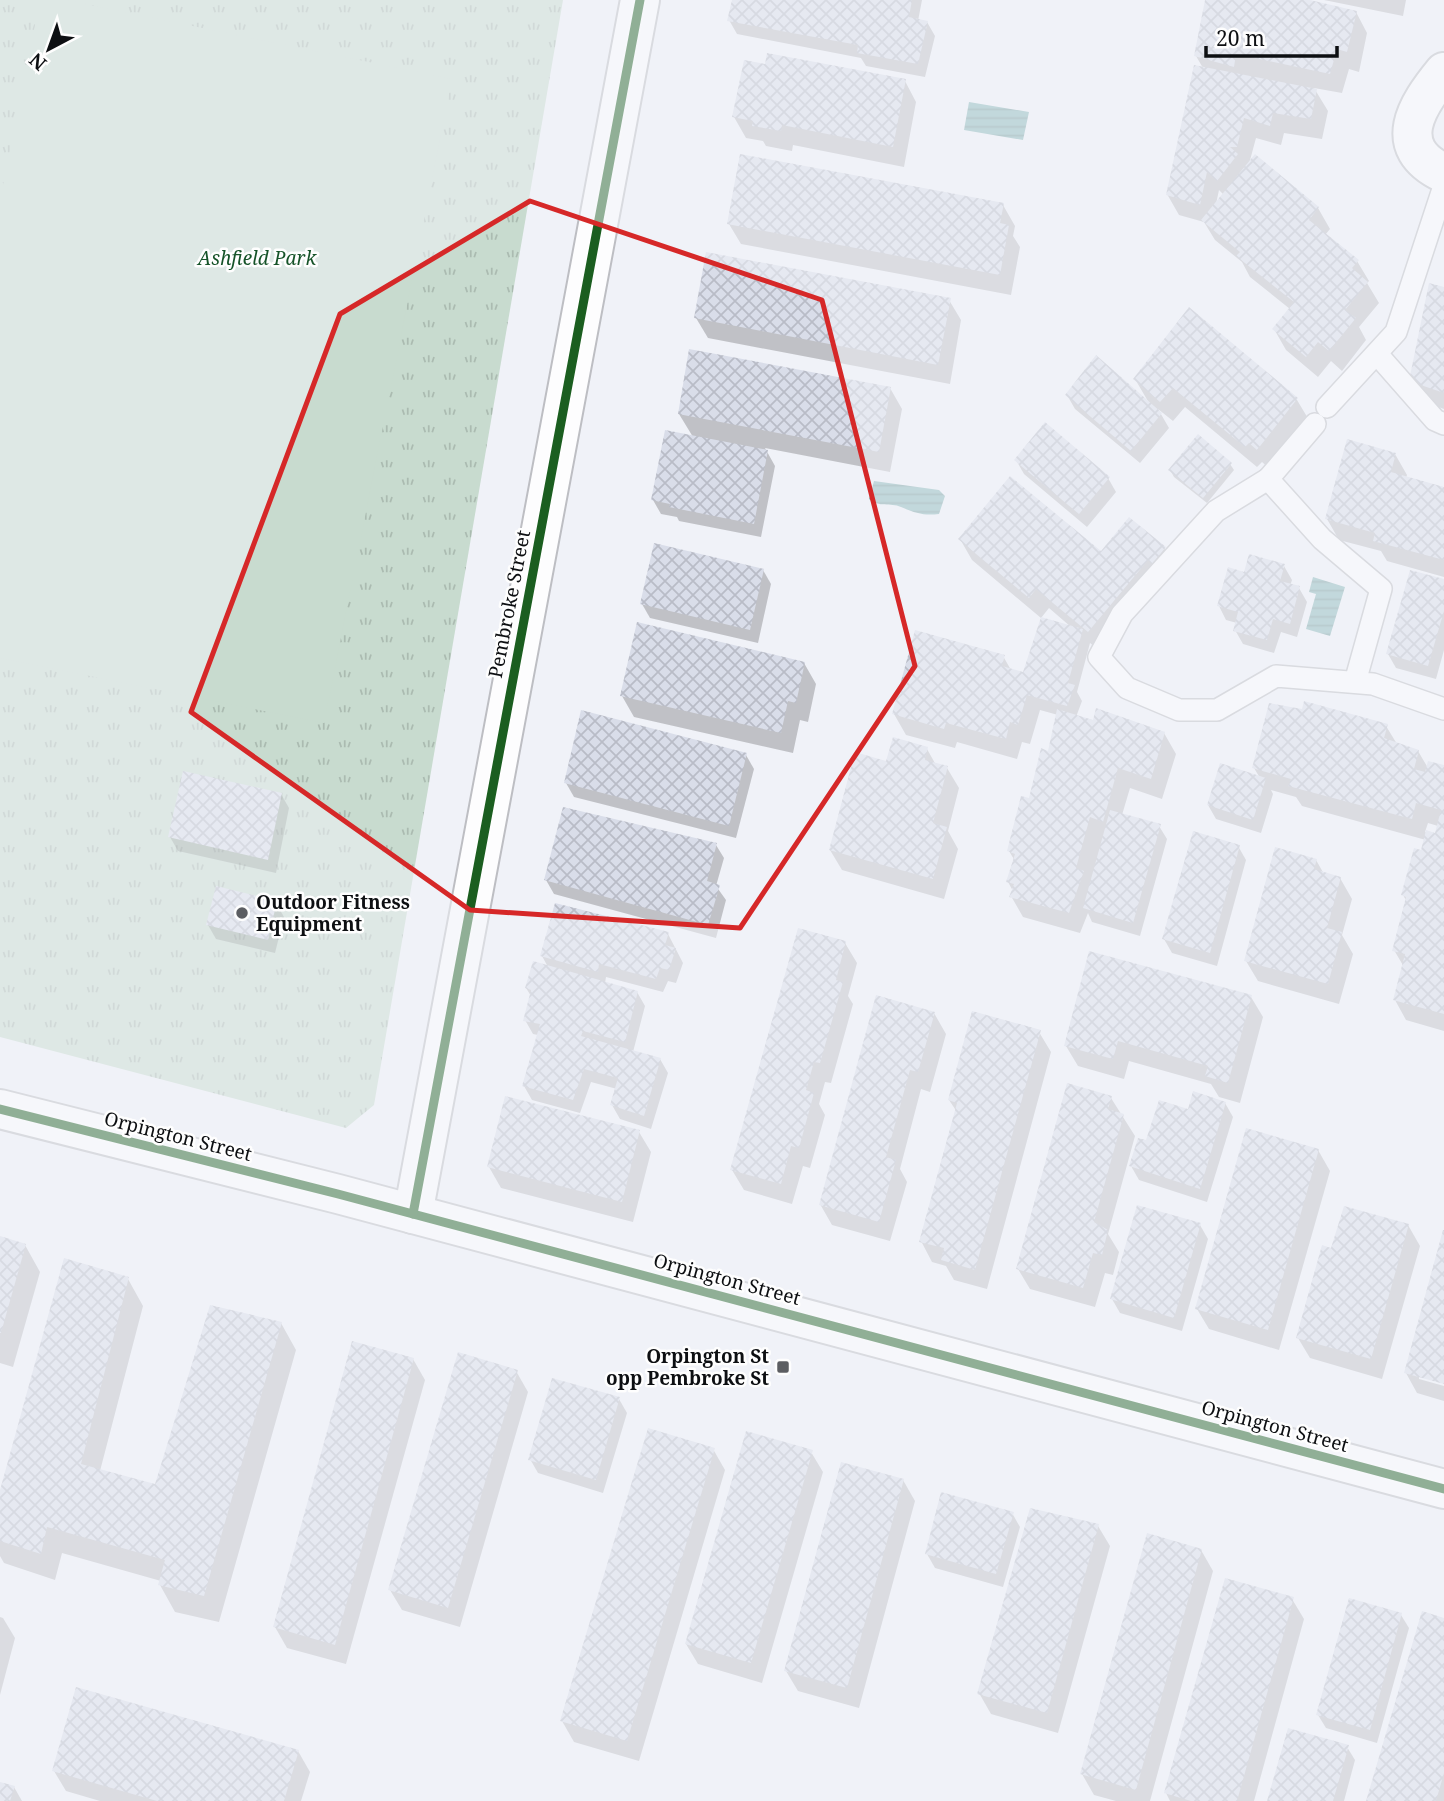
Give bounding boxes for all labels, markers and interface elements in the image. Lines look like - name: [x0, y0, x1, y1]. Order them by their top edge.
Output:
- north arrow: [14, 14, 84, 84]
- scale bar: [1206, 14, 1337, 58]
- text: 20 m: [1216, 24, 1265, 52]
- text: N: [24, 47, 52, 77]
- park label: Ashfield Park: [196, 245, 317, 271]
- street label: Pembroke Street: [482, 528, 536, 680]
- place label: Outdoor Fitness Equipment: [256, 889, 410, 937]
- marker: Outdoor Fitness Equipment: [234, 905, 250, 921]
- street label: Orpington Street: [102, 1105, 255, 1167]
- street label: Orpington Street: [651, 1247, 804, 1311]
- place label: Orpington St opp Pembroke St: [606, 1343, 769, 1391]
- marker: Orpington St opp Pembroke St: [775, 1359, 791, 1375]
- street label: Orpington Street: [1199, 1394, 1352, 1458]

